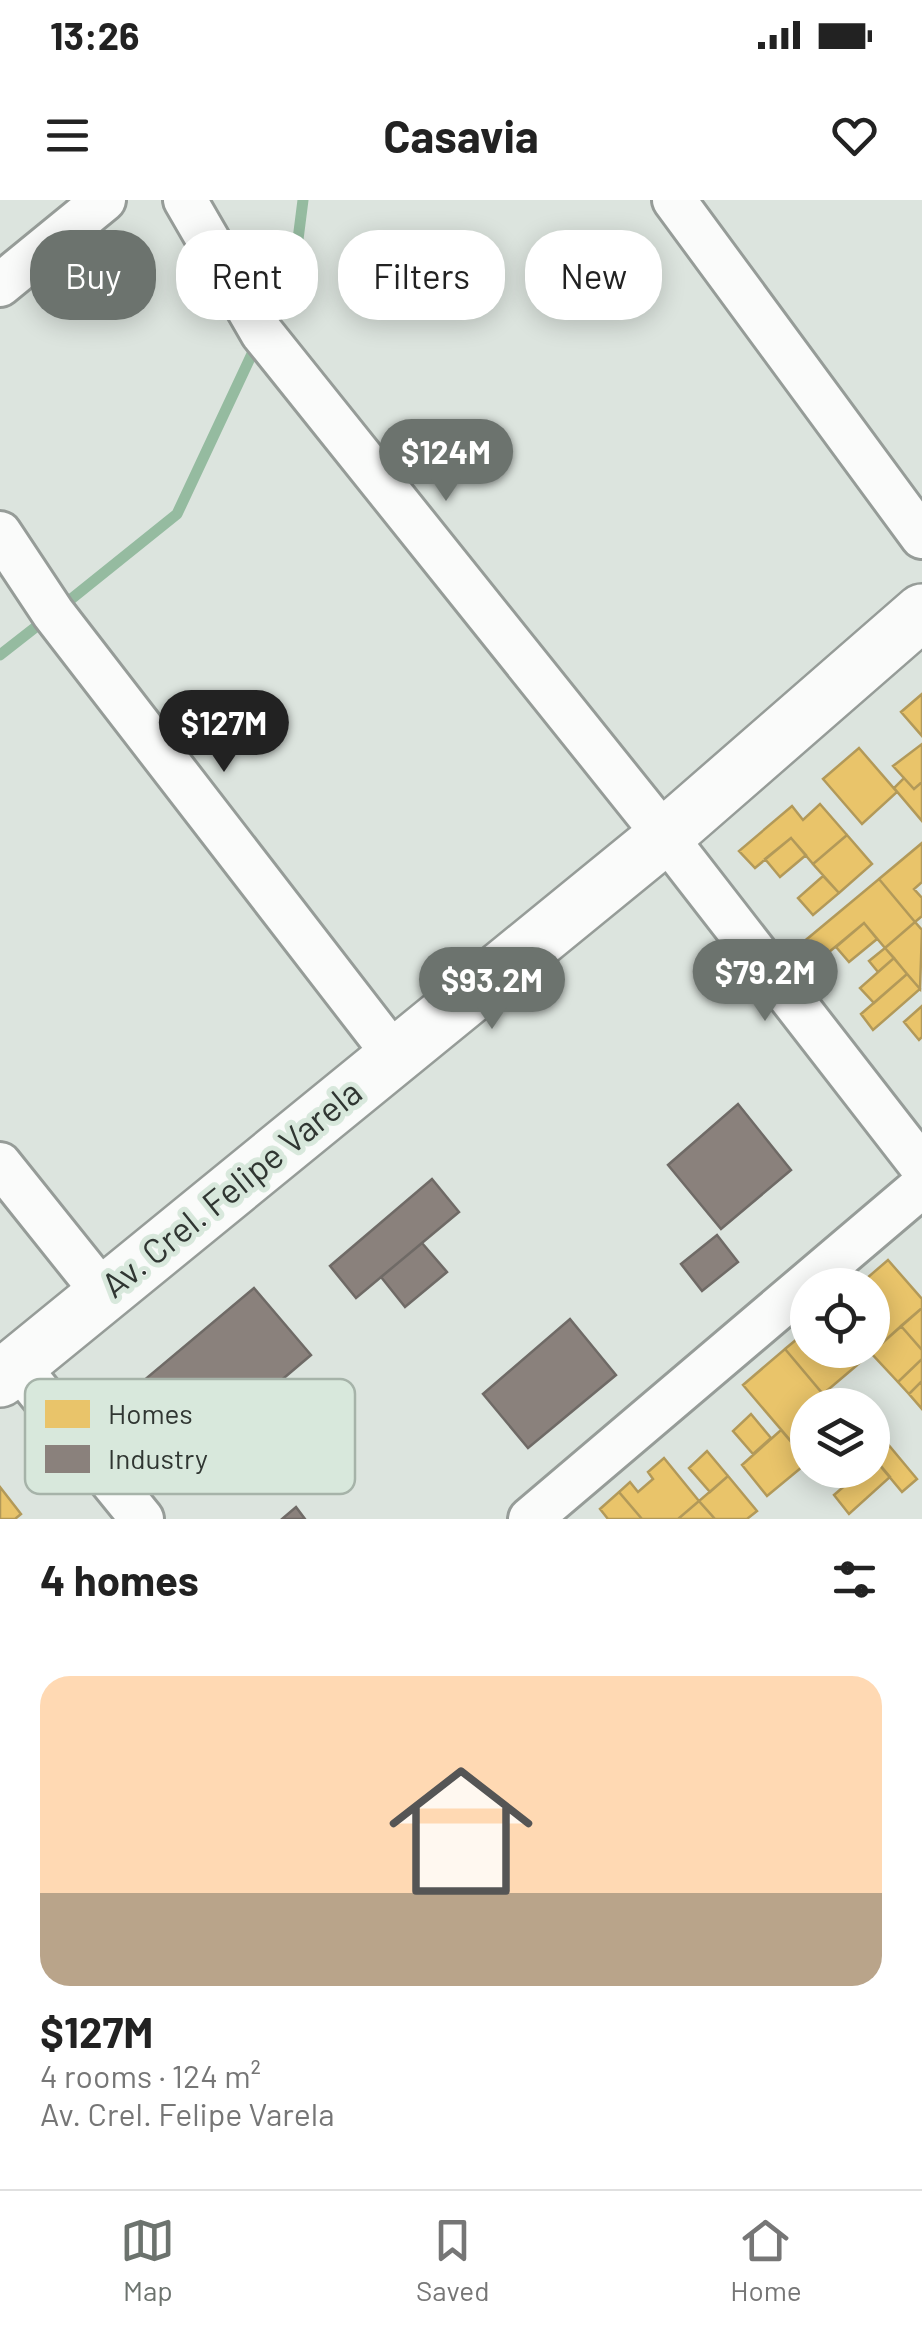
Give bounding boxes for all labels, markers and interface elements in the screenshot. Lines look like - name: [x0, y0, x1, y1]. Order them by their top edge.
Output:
- text: 13:26: [50, 12, 140, 58]
- icon: menu: [40, 108, 95, 163]
- text: Casavia: [383, 108, 539, 162]
- icon: heart: [827, 108, 882, 163]
- chip: Buy: [30, 230, 156, 320]
- chip: Rent: [176, 230, 318, 320]
- chip: Filters: [338, 230, 505, 320]
- chip: New: [525, 230, 662, 320]
- pin: $124M: [376, 419, 516, 504]
- text: $124M: [401, 432, 491, 470]
- pin: $127M: [154, 690, 294, 775]
- text: $127M: [181, 703, 267, 741]
- pin: $79.2M: [684, 939, 846, 1024]
- pin: $93.2M: [411, 947, 573, 1032]
- text: $79.2M: [715, 952, 815, 990]
- text: $93.2M: [441, 960, 543, 998]
- street label: Av. Crel. Felipe Varela: [92, 1070, 369, 1305]
- map controls: [790, 1268, 890, 1488]
- button: locate: [790, 1268, 890, 1368]
- legend: [25, 1379, 355, 1494]
- button: layers: [790, 1388, 890, 1488]
- text: Homes: [108, 1396, 193, 1430]
- text: Industry: [108, 1441, 208, 1475]
- icon: filters: [827, 1552, 882, 1607]
- text: 4 homes: [40, 1554, 199, 1604]
- icon: home: [371, 1741, 551, 1921]
- text: $127M: [40, 2006, 153, 2056]
- text: 4 rooms · 124 m²: [40, 2056, 261, 2094]
- text: Av. Crel. Felipe Varela: [40, 2094, 335, 2132]
- tab: Map: [120, 2213, 175, 2307]
- tab: Saved: [416, 2213, 489, 2307]
- tab: Home: [730, 2213, 802, 2307]

